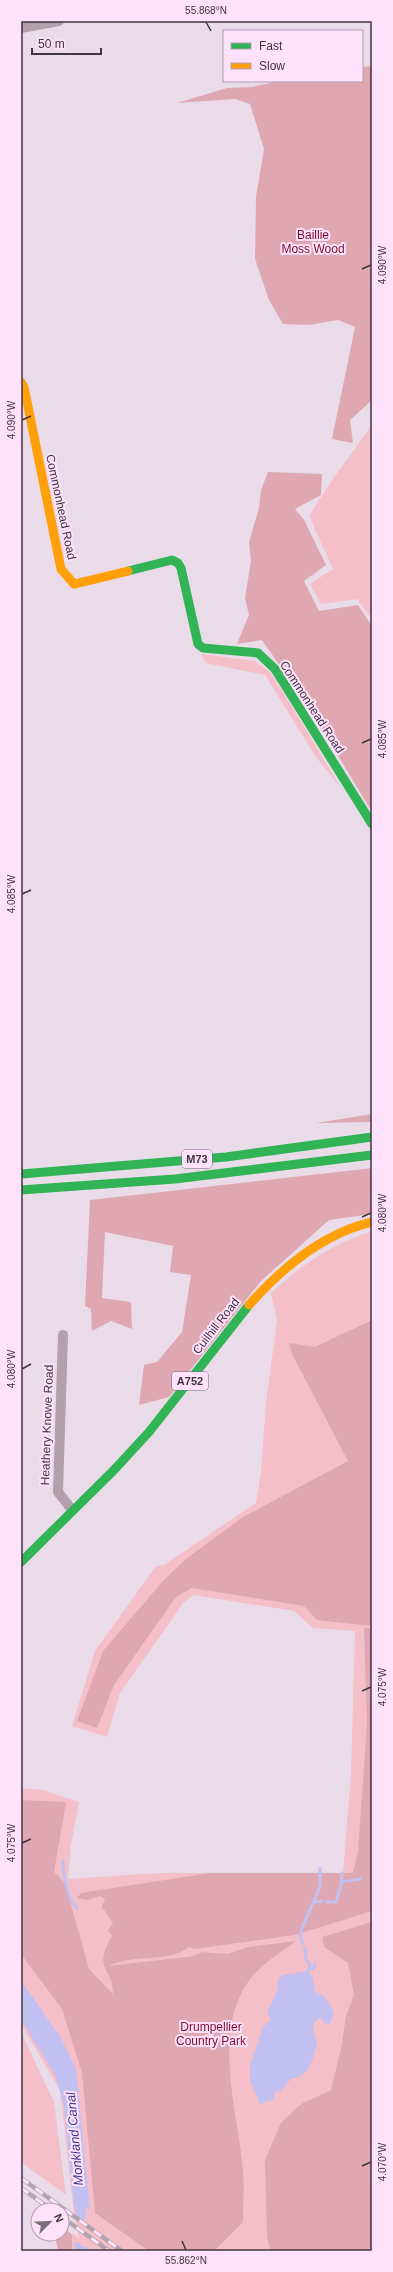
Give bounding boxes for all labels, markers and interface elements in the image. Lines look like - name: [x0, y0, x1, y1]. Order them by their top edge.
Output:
- text: 55.868°N: [185, 5, 227, 16]
- scale bar: [32, 30, 101, 56]
- legend: [223, 30, 363, 82]
- text: 50 m: [38, 37, 65, 51]
- text: Fast: [259, 39, 283, 53]
- text: Slow: [259, 59, 285, 73]
- park label: Baillie Moss Wood: [281, 228, 345, 256]
- text: 4.090°W: [377, 245, 388, 284]
- text: 4.090°W: [6, 400, 17, 439]
- street label: Commonhead Road: [43, 453, 79, 561]
- street label: Commonhead Road: [277, 658, 347, 756]
- text: 4.085°W: [377, 719, 388, 758]
- text: 4.085°W: [6, 874, 17, 913]
- road number: M73: [182, 1150, 212, 1168]
- text: 4.080°W: [377, 1193, 388, 1232]
- street label: Cuilhill Road: [190, 1295, 242, 1357]
- text: 4.080°W: [6, 1349, 17, 1388]
- street label: Heathery Knowe Road: [38, 1364, 56, 1486]
- road number: A752: [172, 1372, 208, 1390]
- text: 4.075°W: [377, 1667, 388, 1706]
- text: 4.075°W: [6, 1823, 17, 1862]
- park label: Drumpellier Country Park: [176, 2020, 247, 2048]
- water label: Monkland Canal: [63, 2090, 86, 2186]
- text: 4.070°W: [377, 2142, 388, 2181]
- north arrow: [30, 2202, 70, 2242]
- text: N: [52, 2212, 66, 2224]
- text: 55.862°N: [165, 2255, 207, 2266]

